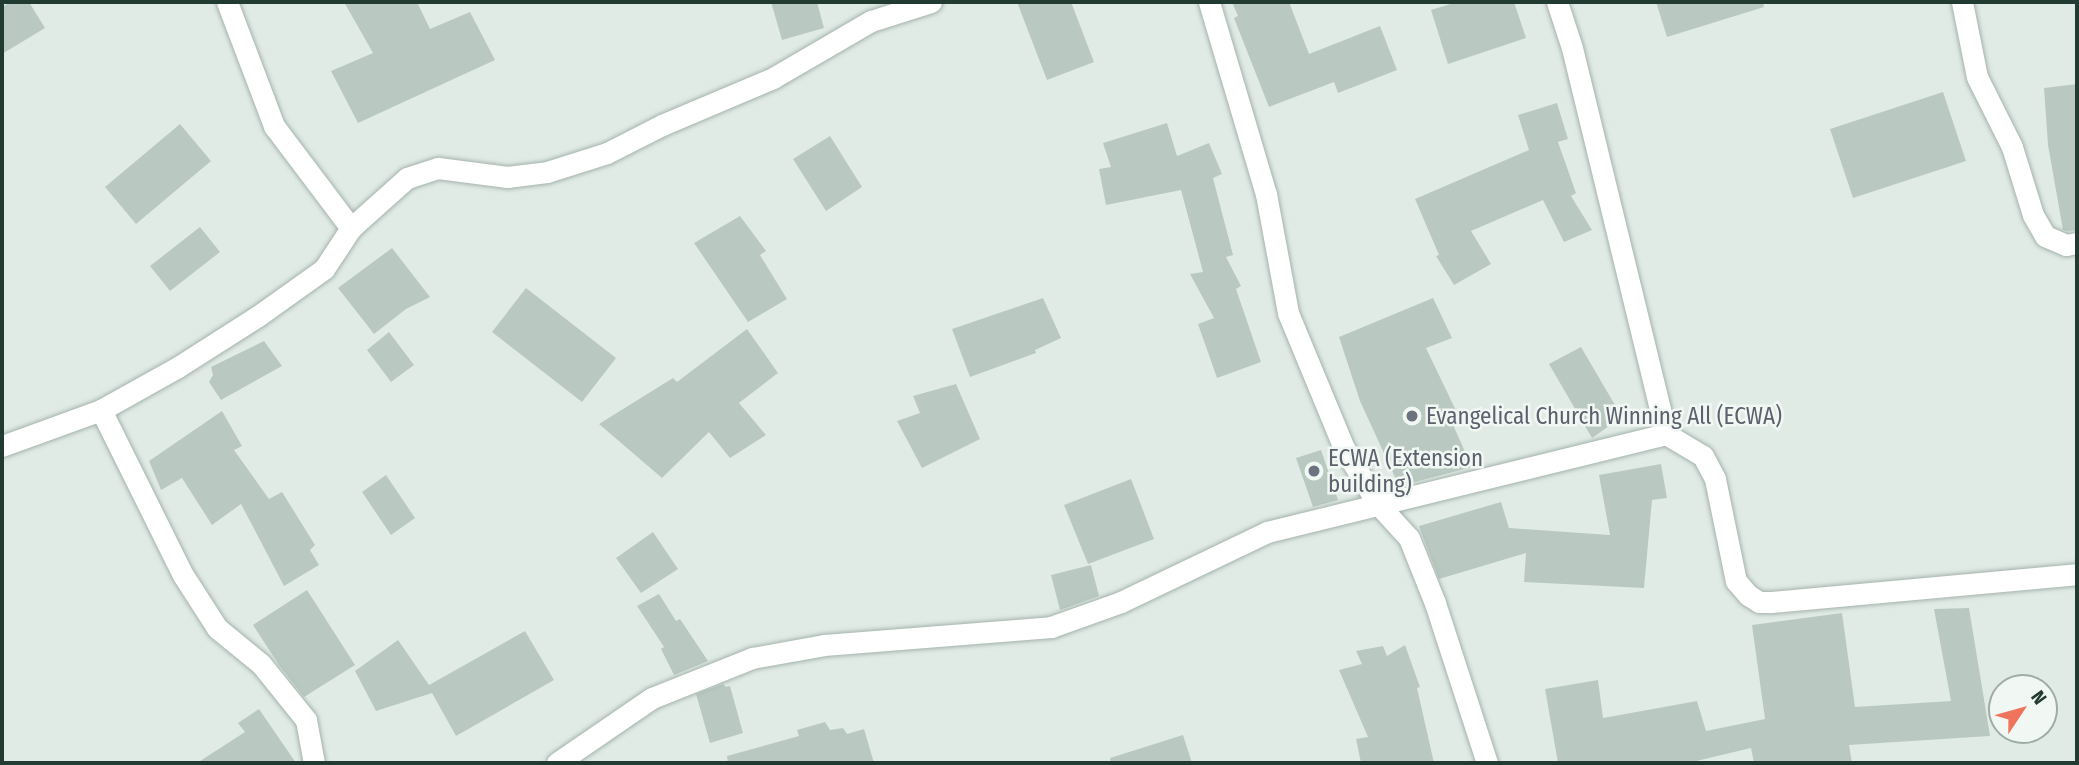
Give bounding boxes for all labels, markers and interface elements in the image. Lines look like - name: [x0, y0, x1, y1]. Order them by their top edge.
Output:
- place label: Evangelical Church Winning All (ECWA): [1426, 402, 1782, 430]
- marker: Evangelical Church Winning All (ECWA): [1404, 408, 1420, 424]
- place label: ECWA (Extension building): [1328, 444, 1483, 498]
- marker: ECWA (Extension building): [1306, 463, 1322, 479]
- north arrow: [1988, 674, 2058, 744]
- text: N: [2026, 686, 2051, 709]

